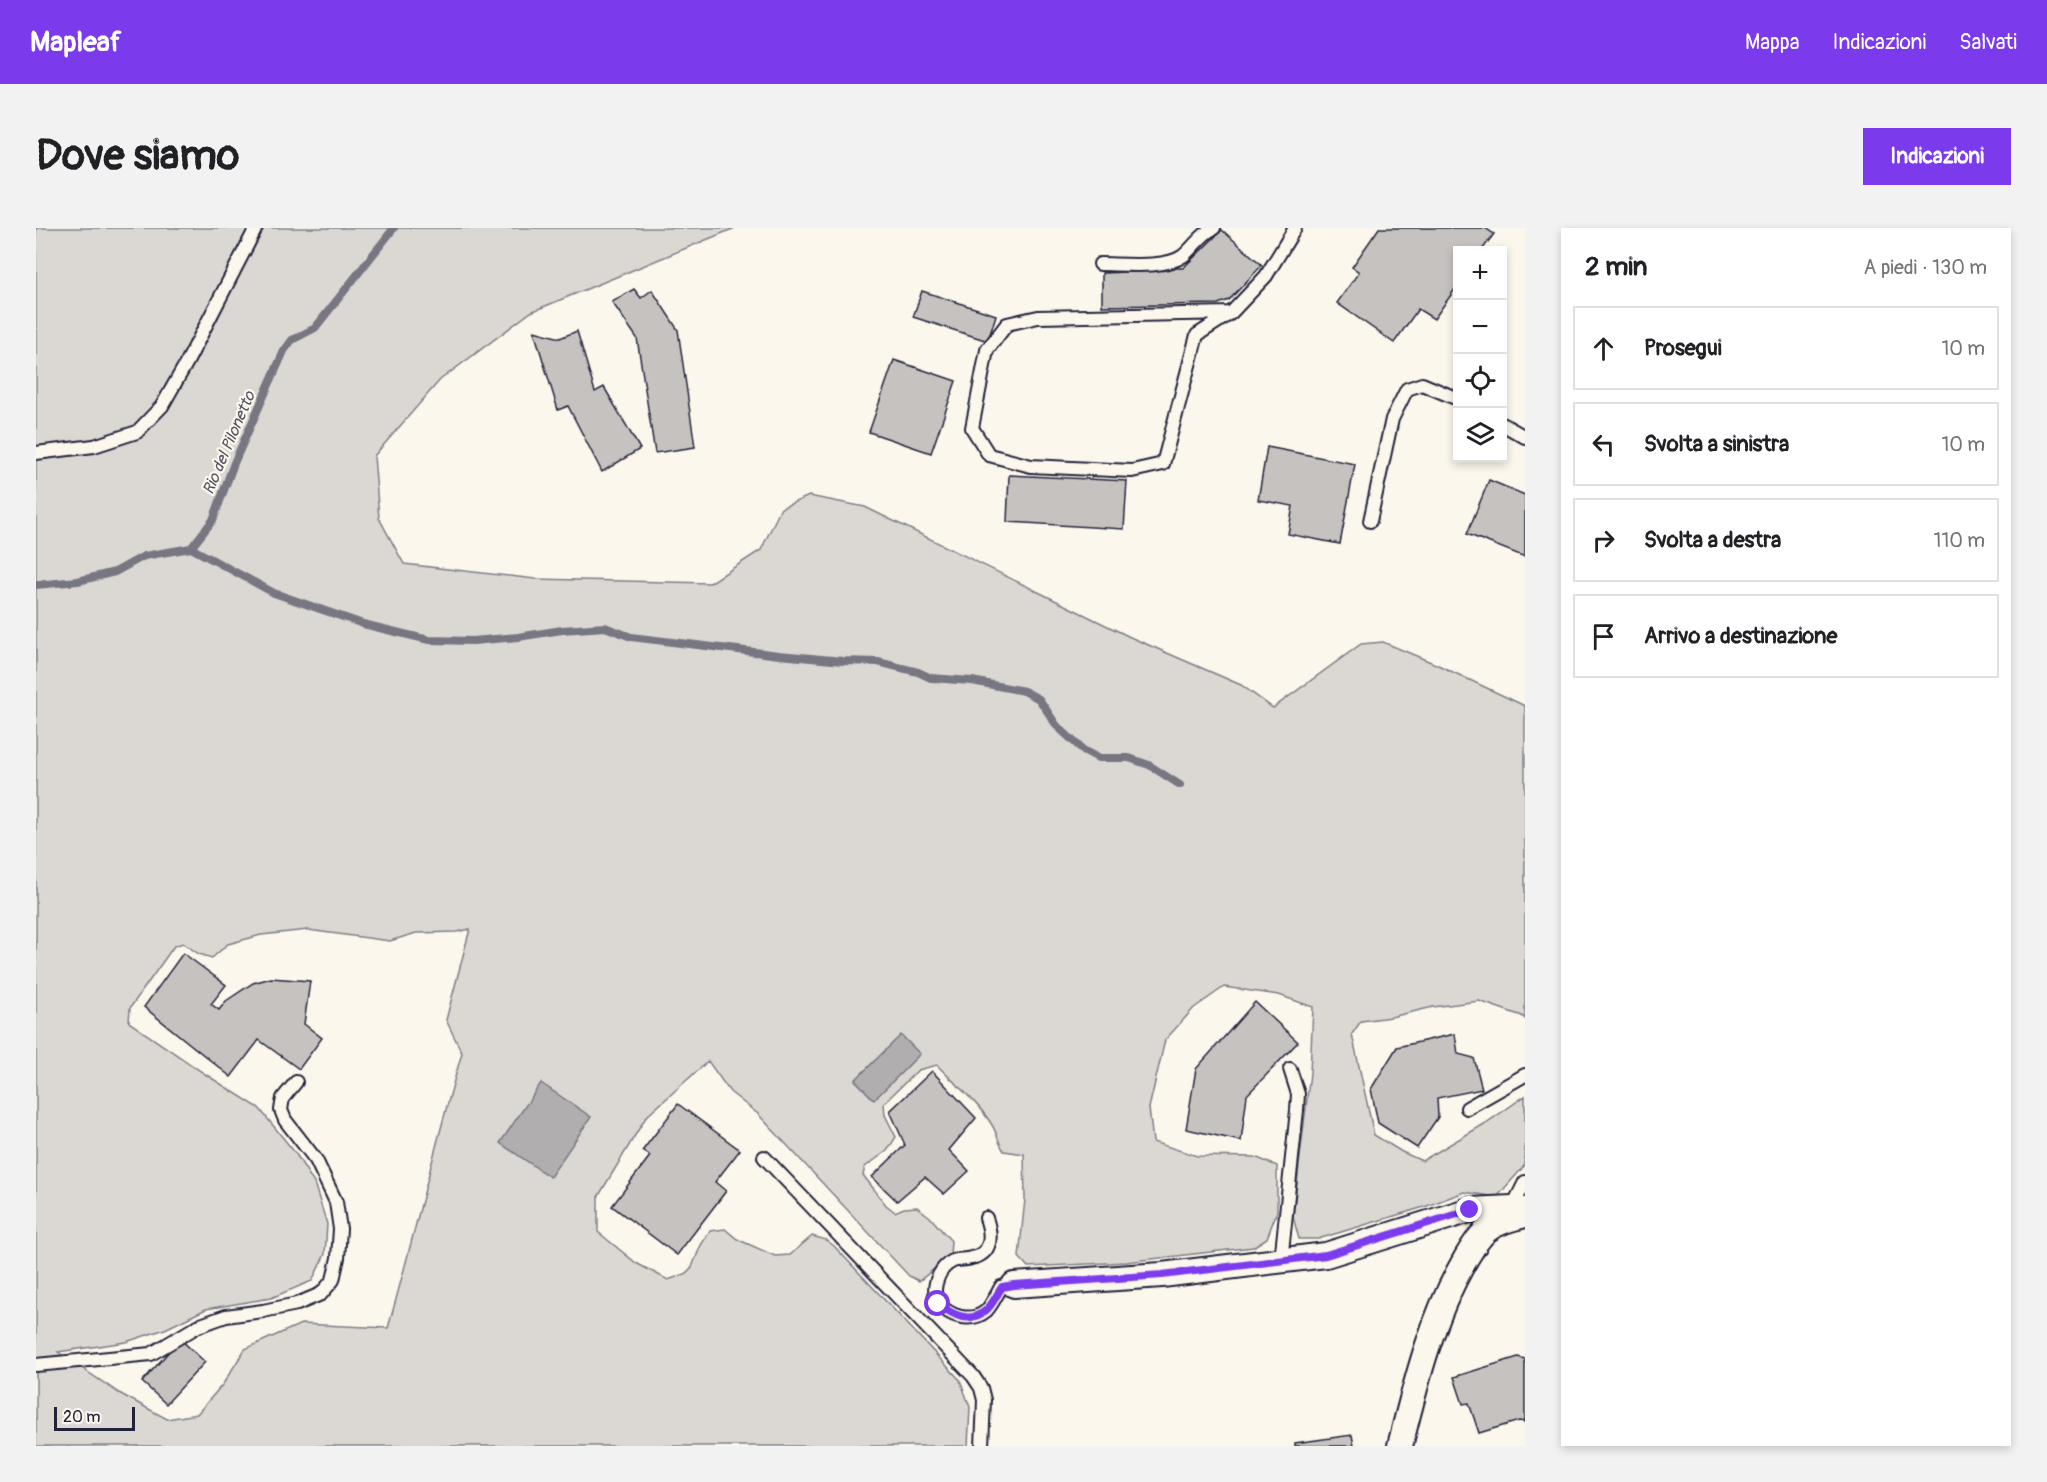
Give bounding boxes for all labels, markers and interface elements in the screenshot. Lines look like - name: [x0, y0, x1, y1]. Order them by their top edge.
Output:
- text: Mapleaf: [30, 25, 121, 60]
- text: Mappa: [1745, 29, 1800, 56]
- text: Indicazioni: [1833, 29, 1926, 56]
- text: Salvati: [1959, 29, 2017, 56]
- button: Indicazioni: [1863, 128, 2011, 185]
- text: Dove siamo: [36, 130, 239, 182]
- map controls: [1453, 246, 1507, 462]
- button: +: [1453, 246, 1507, 300]
- text: 2 min: [1585, 251, 1647, 283]
- text: A piedi · 130 m: [1864, 255, 1987, 280]
- button: −: [1453, 300, 1507, 354]
- icon: ahead: [1587, 332, 1620, 365]
- text: Prosegui: [1644, 334, 1722, 362]
- text: 10 m: [1941, 336, 1985, 361]
- button: locate: [1453, 354, 1507, 408]
- water label: Rio del Pilonetto: [198, 387, 260, 497]
- button: layers: [1453, 408, 1507, 462]
- icon: left: [1587, 428, 1620, 461]
- text: Svolta a sinistra: [1644, 430, 1789, 458]
- text: 10 m: [1941, 432, 1985, 457]
- icon: right: [1587, 524, 1620, 557]
- text: Svolta a destra: [1644, 526, 1781, 554]
- text: 110 m: [1934, 528, 1985, 553]
- icon: arrive: [1587, 620, 1620, 653]
- text: Arrivo a destinazione: [1644, 622, 1837, 650]
- route end: [1456, 1196, 1482, 1222]
- route start: [924, 1290, 950, 1316]
- scale bar: [54, 1404, 135, 1432]
- text: 20 m: [63, 1407, 101, 1427]

